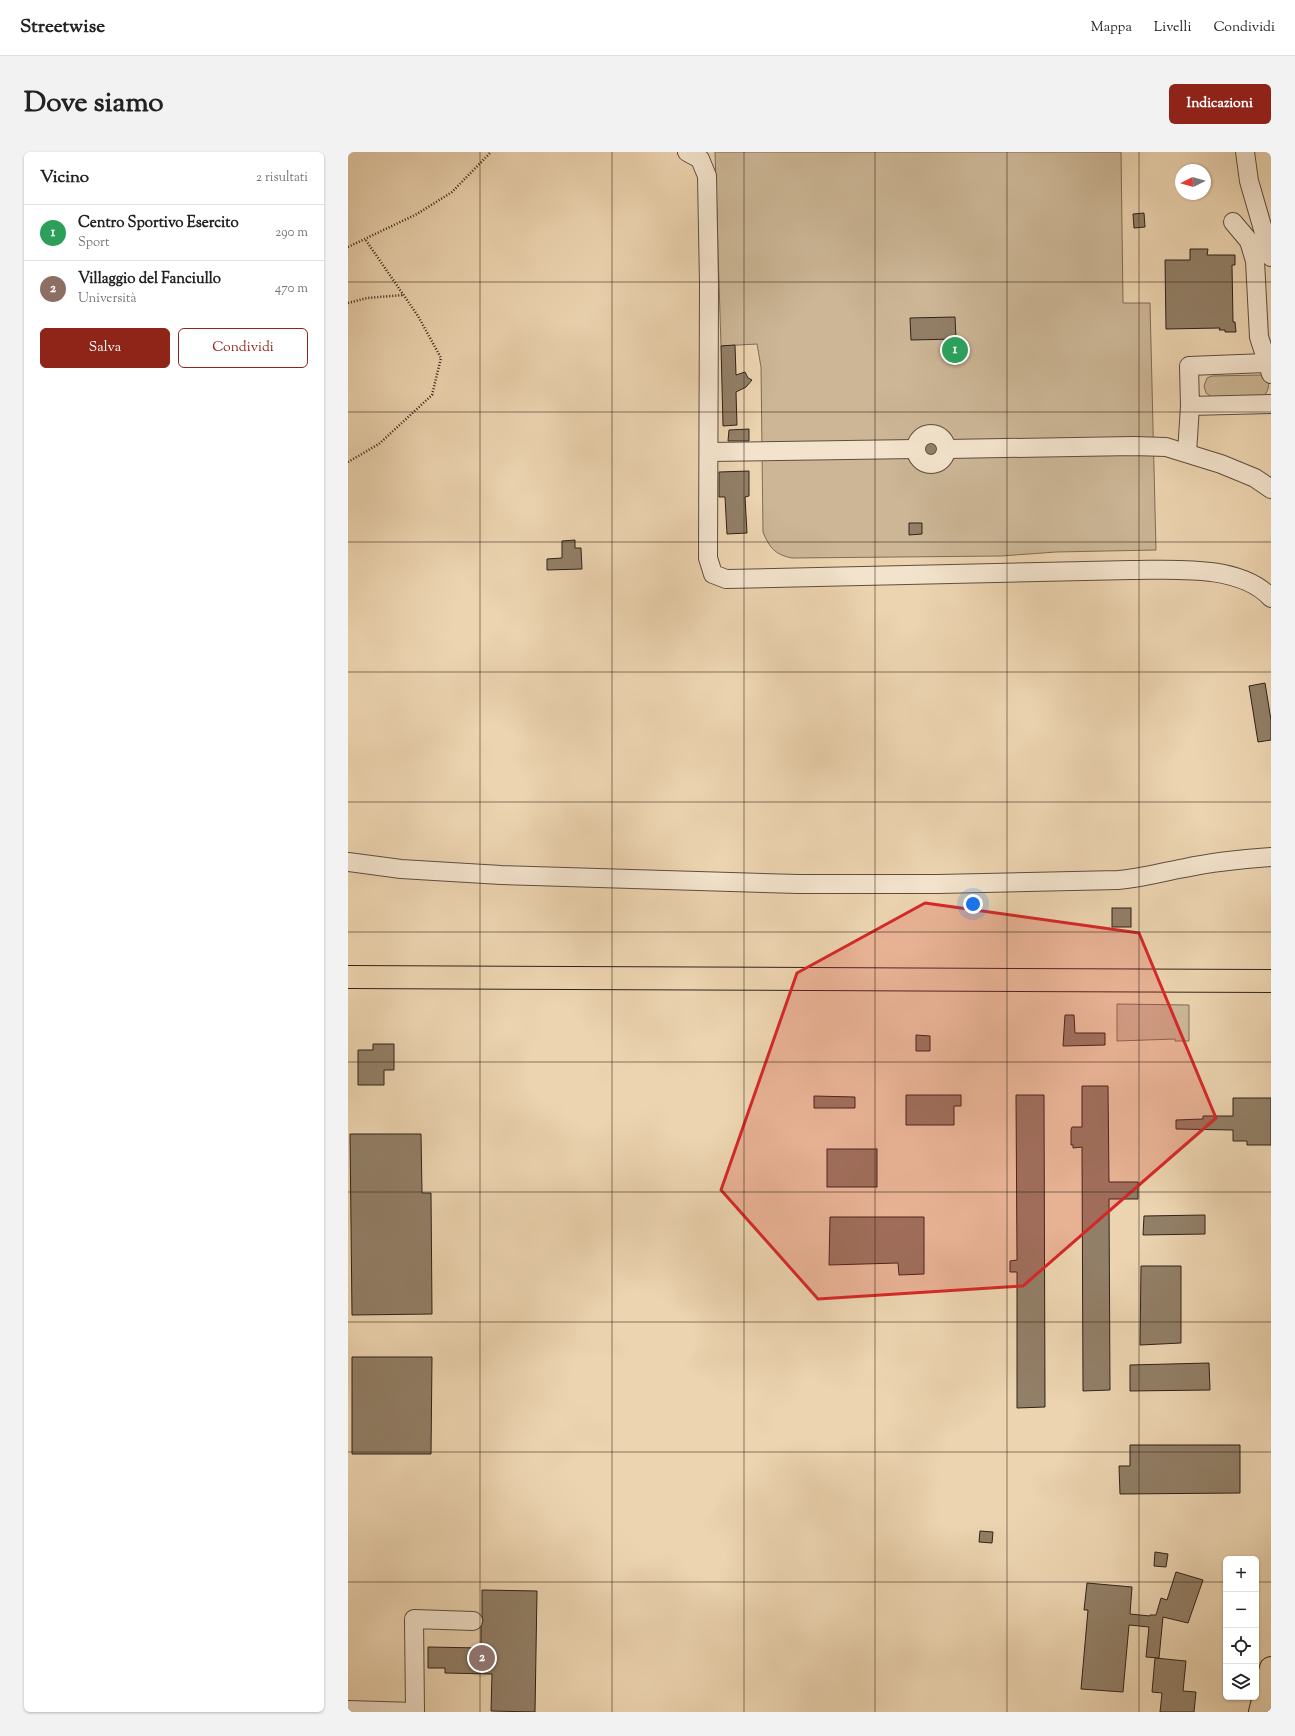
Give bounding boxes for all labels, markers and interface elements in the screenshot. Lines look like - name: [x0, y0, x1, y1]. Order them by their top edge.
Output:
- text: Streetwise: [20, 14, 105, 41]
- text: Mappa: [1091, 18, 1132, 38]
- text: Livelli: [1154, 18, 1191, 38]
- text: Condividi: [1213, 18, 1275, 38]
- text: Dove siamo: [24, 84, 164, 124]
- button: Indicazioni: [1169, 84, 1271, 124]
- north arrow: [1175, 164, 1211, 200]
- text: Vicino: [40, 166, 89, 190]
- text: 2 risultati: [256, 169, 308, 187]
- text: Centro Sportivo Esercito: [78, 213, 239, 234]
- text: 1: [51, 224, 55, 242]
- text: 290 m: [275, 224, 308, 242]
- text: Sport: [78, 234, 109, 252]
- text: Villaggio del Fanciullo: [78, 269, 221, 290]
- text: 2: [50, 280, 56, 298]
- text: 470 m: [275, 280, 308, 298]
- text: Università: [78, 290, 136, 308]
- button: Salva: [40, 328, 170, 368]
- button: Condividi: [178, 328, 308, 368]
- pin: 1: [942, 335, 968, 365]
- your location: [963, 894, 983, 914]
- map controls: [1223, 1556, 1259, 1700]
- button: +: [1223, 1556, 1259, 1592]
- button: −: [1223, 1592, 1259, 1628]
- button: locate: [1223, 1628, 1259, 1664]
- pin: 2: [469, 1643, 495, 1673]
- button: layers: [1223, 1664, 1259, 1700]

